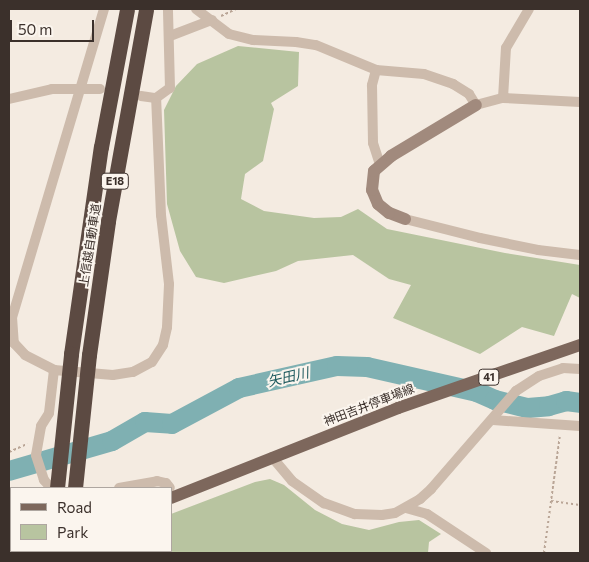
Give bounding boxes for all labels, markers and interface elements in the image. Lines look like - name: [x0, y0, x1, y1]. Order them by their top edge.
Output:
- scale bar: [12, 10, 96, 42]
- text: 50 m: [18, 20, 52, 38]
- road number: E18: [100, 172, 130, 190]
- street label: 上信越自動車道: [76, 202, 104, 288]
- water label: 矢田川: [266, 364, 310, 390]
- road number: 41: [478, 368, 500, 386]
- street label: 神田吉井停車場線: [322, 381, 416, 429]
- legend: [10, 487, 172, 552]
- text: Road: [57, 498, 92, 516]
- text: Park: [57, 523, 88, 541]

